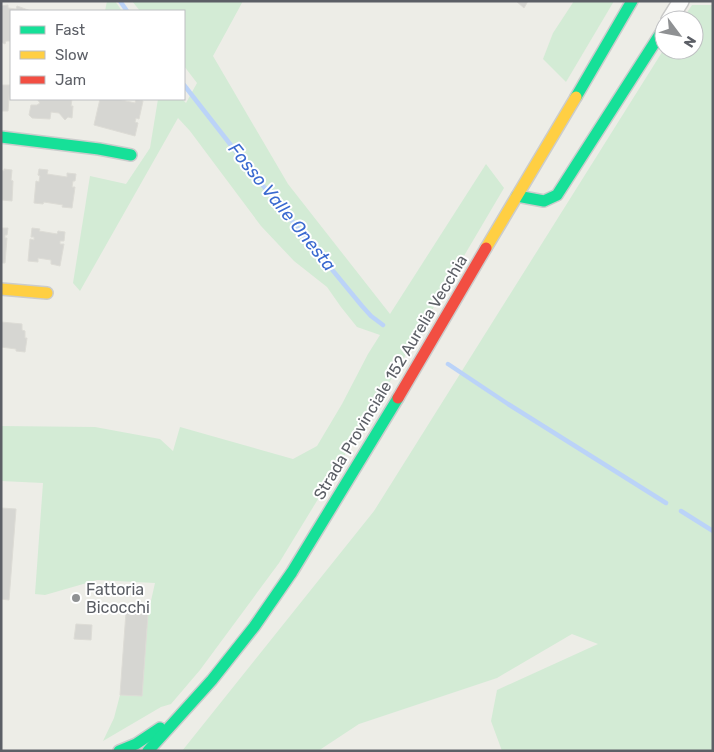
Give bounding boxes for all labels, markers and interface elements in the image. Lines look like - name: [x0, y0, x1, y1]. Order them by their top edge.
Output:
- legend: [10, 10, 185, 100]
- north arrow: [654, 10, 704, 60]
- text: Fast: [55, 21, 85, 39]
- text: N: [680, 33, 699, 50]
- text: Slow: [55, 46, 88, 64]
- text: Jam: [55, 71, 86, 89]
- water label: Fosso Valle Onesta: [224, 138, 341, 276]
- street label: Strada Provinciale 152 Aurelia Vecchia: [310, 251, 471, 503]
- place label: Fattoria Bicocchi: [86, 580, 150, 617]
- marker: Fattoria Bicocchi: [70, 592, 82, 604]

